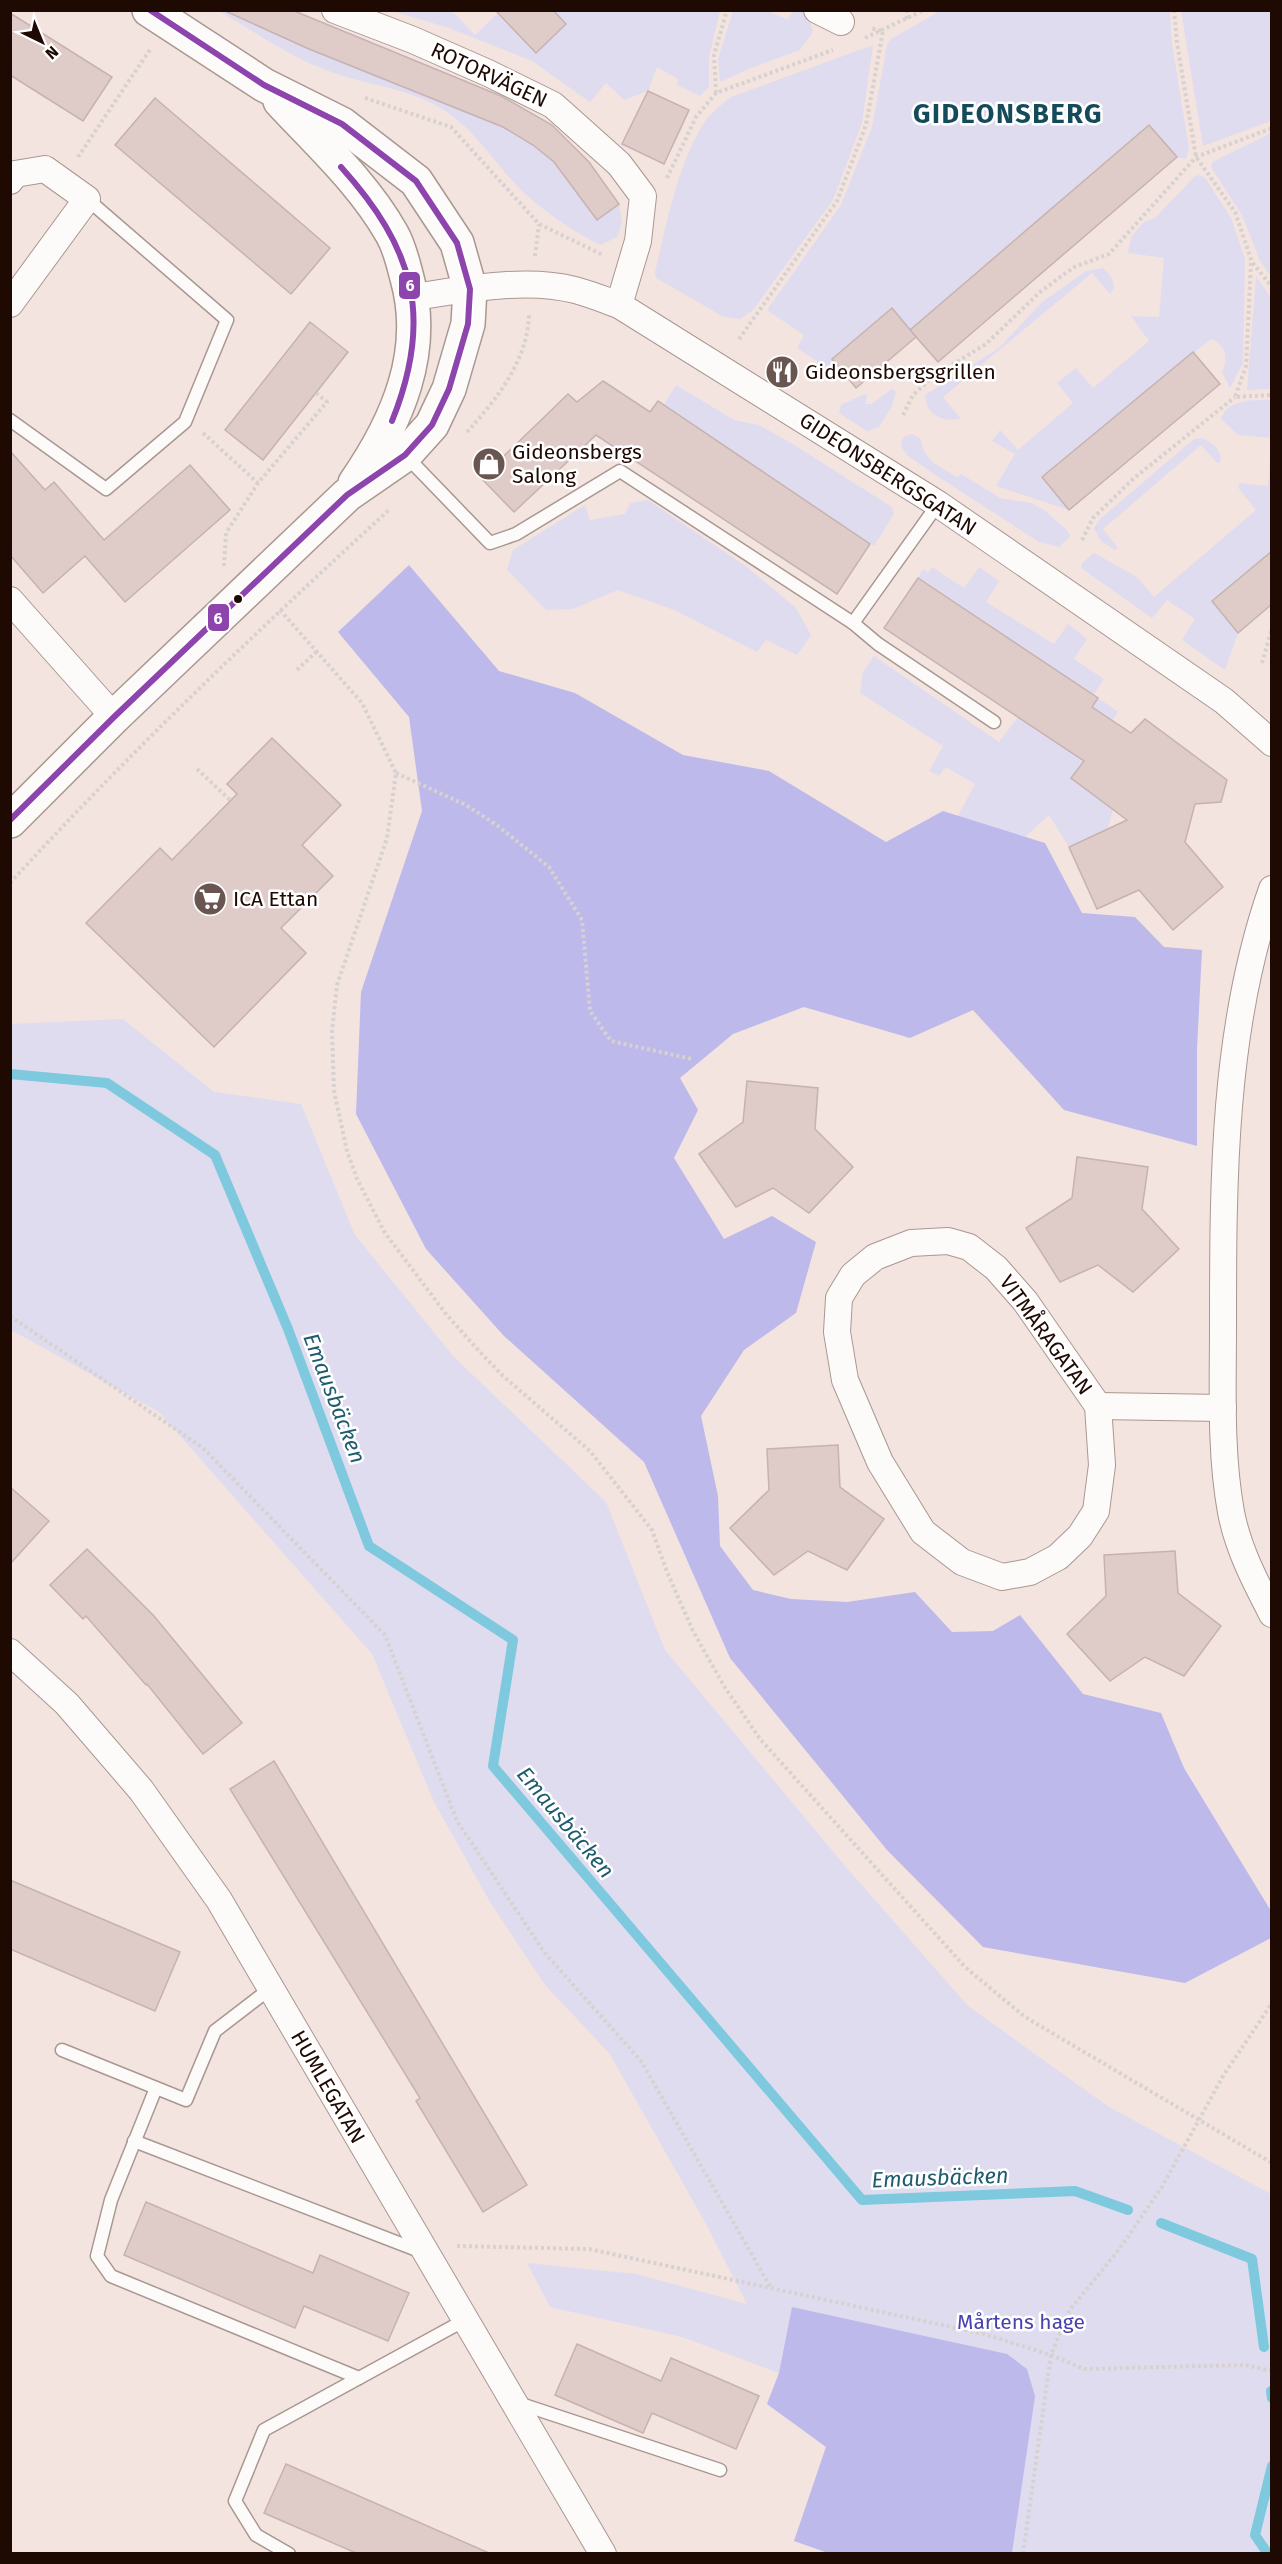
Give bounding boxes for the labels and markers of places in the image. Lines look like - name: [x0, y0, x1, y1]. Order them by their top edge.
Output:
- restaurant icon: Gideonsbergsgrillen: [764, 354, 800, 390]
- place label: Gideonsbergsgrillen: [805, 359, 996, 385]
- place label: Gideonsbergs Salong: [512, 439, 642, 489]
- shop icon: Gideonsbergs Salong: [471, 446, 507, 482]
- unlabelled marker: [232, 593, 244, 605]
- supermarket icon: ICA Ettan: [192, 881, 228, 917]
- place label: ICA Ettan: [233, 886, 318, 912]

